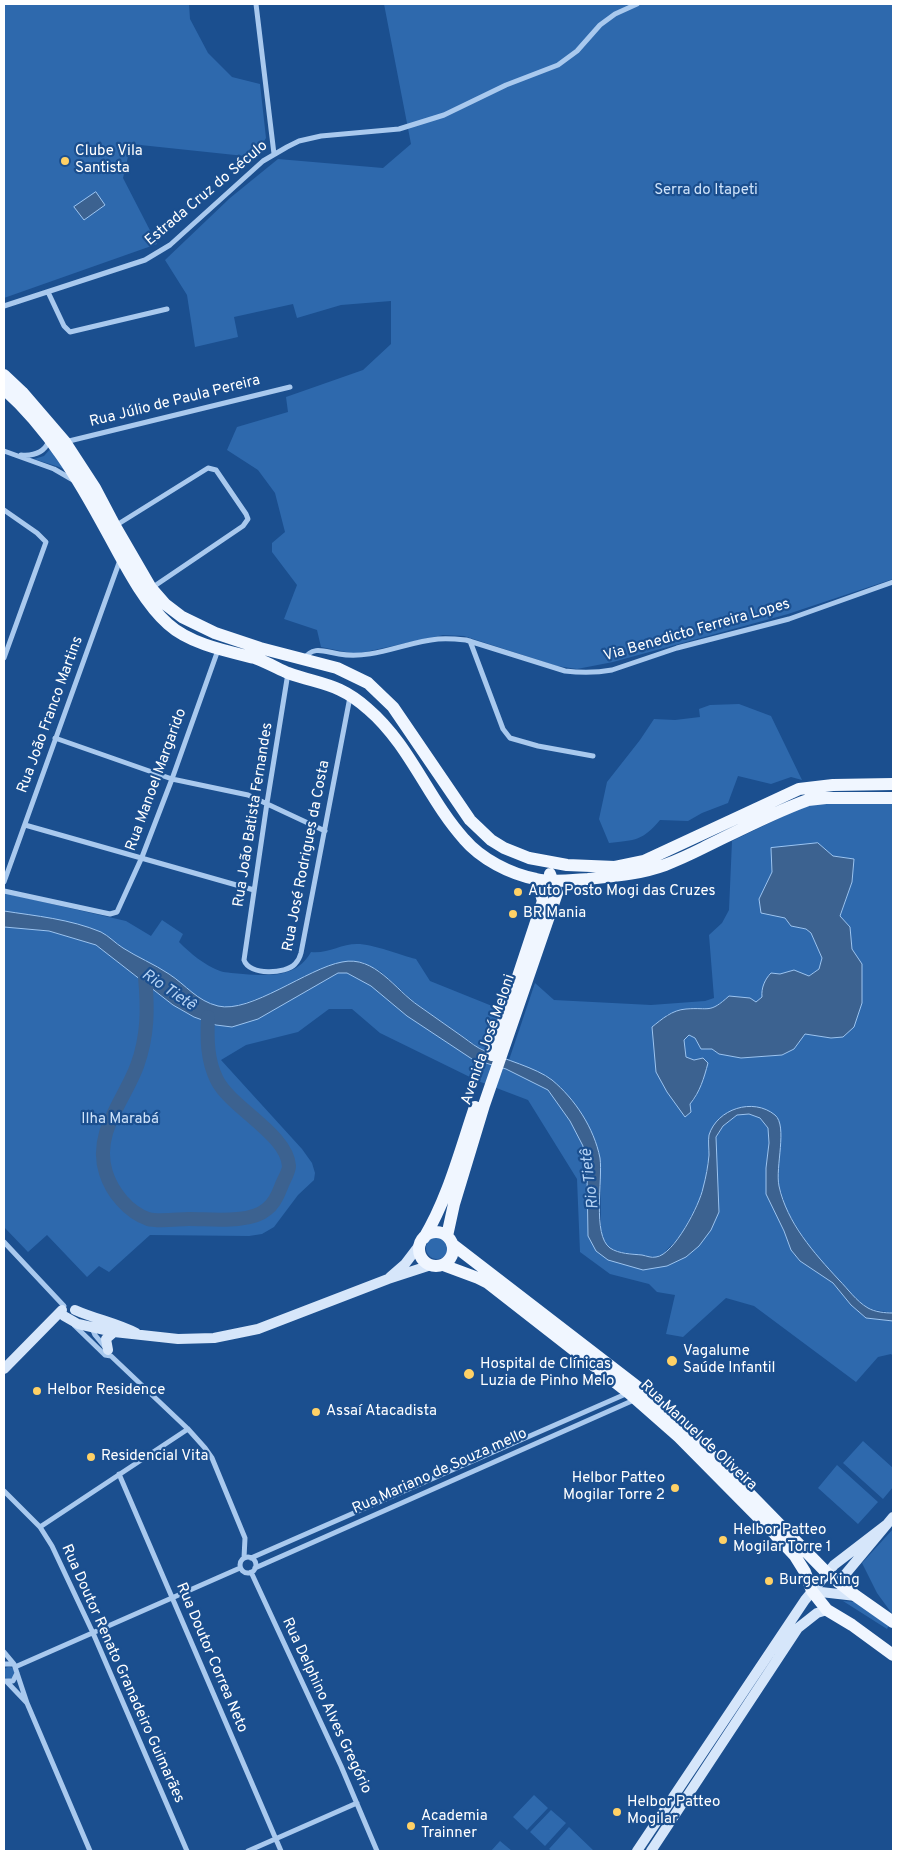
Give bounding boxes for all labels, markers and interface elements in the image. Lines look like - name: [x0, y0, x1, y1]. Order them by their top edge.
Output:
- street label: Estrada Cruz do Século: [142, 138, 272, 250]
- place label: Clube Vila Santista: [75, 143, 143, 178]
- marker: Clube Vila Santista: [59, 155, 71, 167]
- park label: Serra do Itapeti: [654, 182, 758, 200]
- street label: Rua Júlio de Paula Pereira: [88, 372, 262, 432]
- street label: Via Benedicto Ferreira Lopes: [602, 596, 792, 666]
- street label: Rua João Franco Martins: [14, 634, 88, 796]
- street label: Rua Manoel Margarido: [123, 706, 191, 854]
- street label: Rua João Batista Fernandes: [231, 721, 277, 909]
- street label: Rua José Rodrigues da Costa: [280, 759, 334, 953]
- place label: Auto Posto Mogi das Cruzes: [528, 883, 716, 901]
- marker: Auto Posto Mogi das Cruzes: [512, 886, 524, 898]
- place label: BR Mania: [523, 905, 586, 923]
- marker: BR Mania: [507, 908, 519, 920]
- water label: Rio Tietê: [137, 966, 199, 1016]
- street label: Avenida José Meloni: [458, 972, 520, 1108]
- park label: Ilha Marabá: [81, 1111, 159, 1129]
- water label: Rio Tietê: [578, 1148, 604, 1210]
- place label: Vagalume Saúde Infantil: [683, 1343, 775, 1378]
- marker: Vagalume Saúde Infantil: [665, 1354, 679, 1368]
- place label: Hospital de Clínicas Luzia de Pinho Melo: [480, 1356, 614, 1391]
- marker: Hospital de Clínicas Luzia de Pinho Melo: [462, 1367, 476, 1381]
- street label: Rua Manuel de Oliveira: [636, 1377, 760, 1495]
- place label: Helbor Residence: [47, 1382, 165, 1400]
- marker: Helbor Residence: [31, 1385, 43, 1397]
- place label: Assaí Atacadista: [326, 1403, 437, 1421]
- marker: Assaí Atacadista: [310, 1406, 322, 1418]
- street label: Rua Mariano de Souza mello: [350, 1425, 530, 1519]
- place label: Residencial Vita: [101, 1448, 208, 1466]
- marker: Residencial Vita: [85, 1451, 97, 1463]
- place label: Helbor Patteo Mogilar Torre 2: [563, 1470, 665, 1505]
- marker: Helbor Patteo Mogilar Torre 2: [669, 1482, 681, 1494]
- place label: Helbor Patteo Mogilar Torre 1: [733, 1522, 831, 1557]
- marker: Helbor Patteo Mogilar Torre 1: [717, 1534, 729, 1546]
- street label: Rua Doutor Renato Granadeiro Guimarães: [57, 1542, 187, 1806]
- place label: Burger King: [779, 1572, 860, 1590]
- marker: Burger King: [763, 1575, 775, 1587]
- street label: Rua Doutor Correa Neto: [171, 1580, 251, 1736]
- street label: Rua Delphino Alves Gregório: [277, 1615, 375, 1797]
- place label: Helbor Patteo Mogilar: [627, 1794, 720, 1829]
- marker: Helbor Patteo Mogilar: [611, 1806, 623, 1818]
- place label: Academia Trainner: [421, 1808, 488, 1843]
- marker: Academia Trainner: [405, 1820, 417, 1832]

